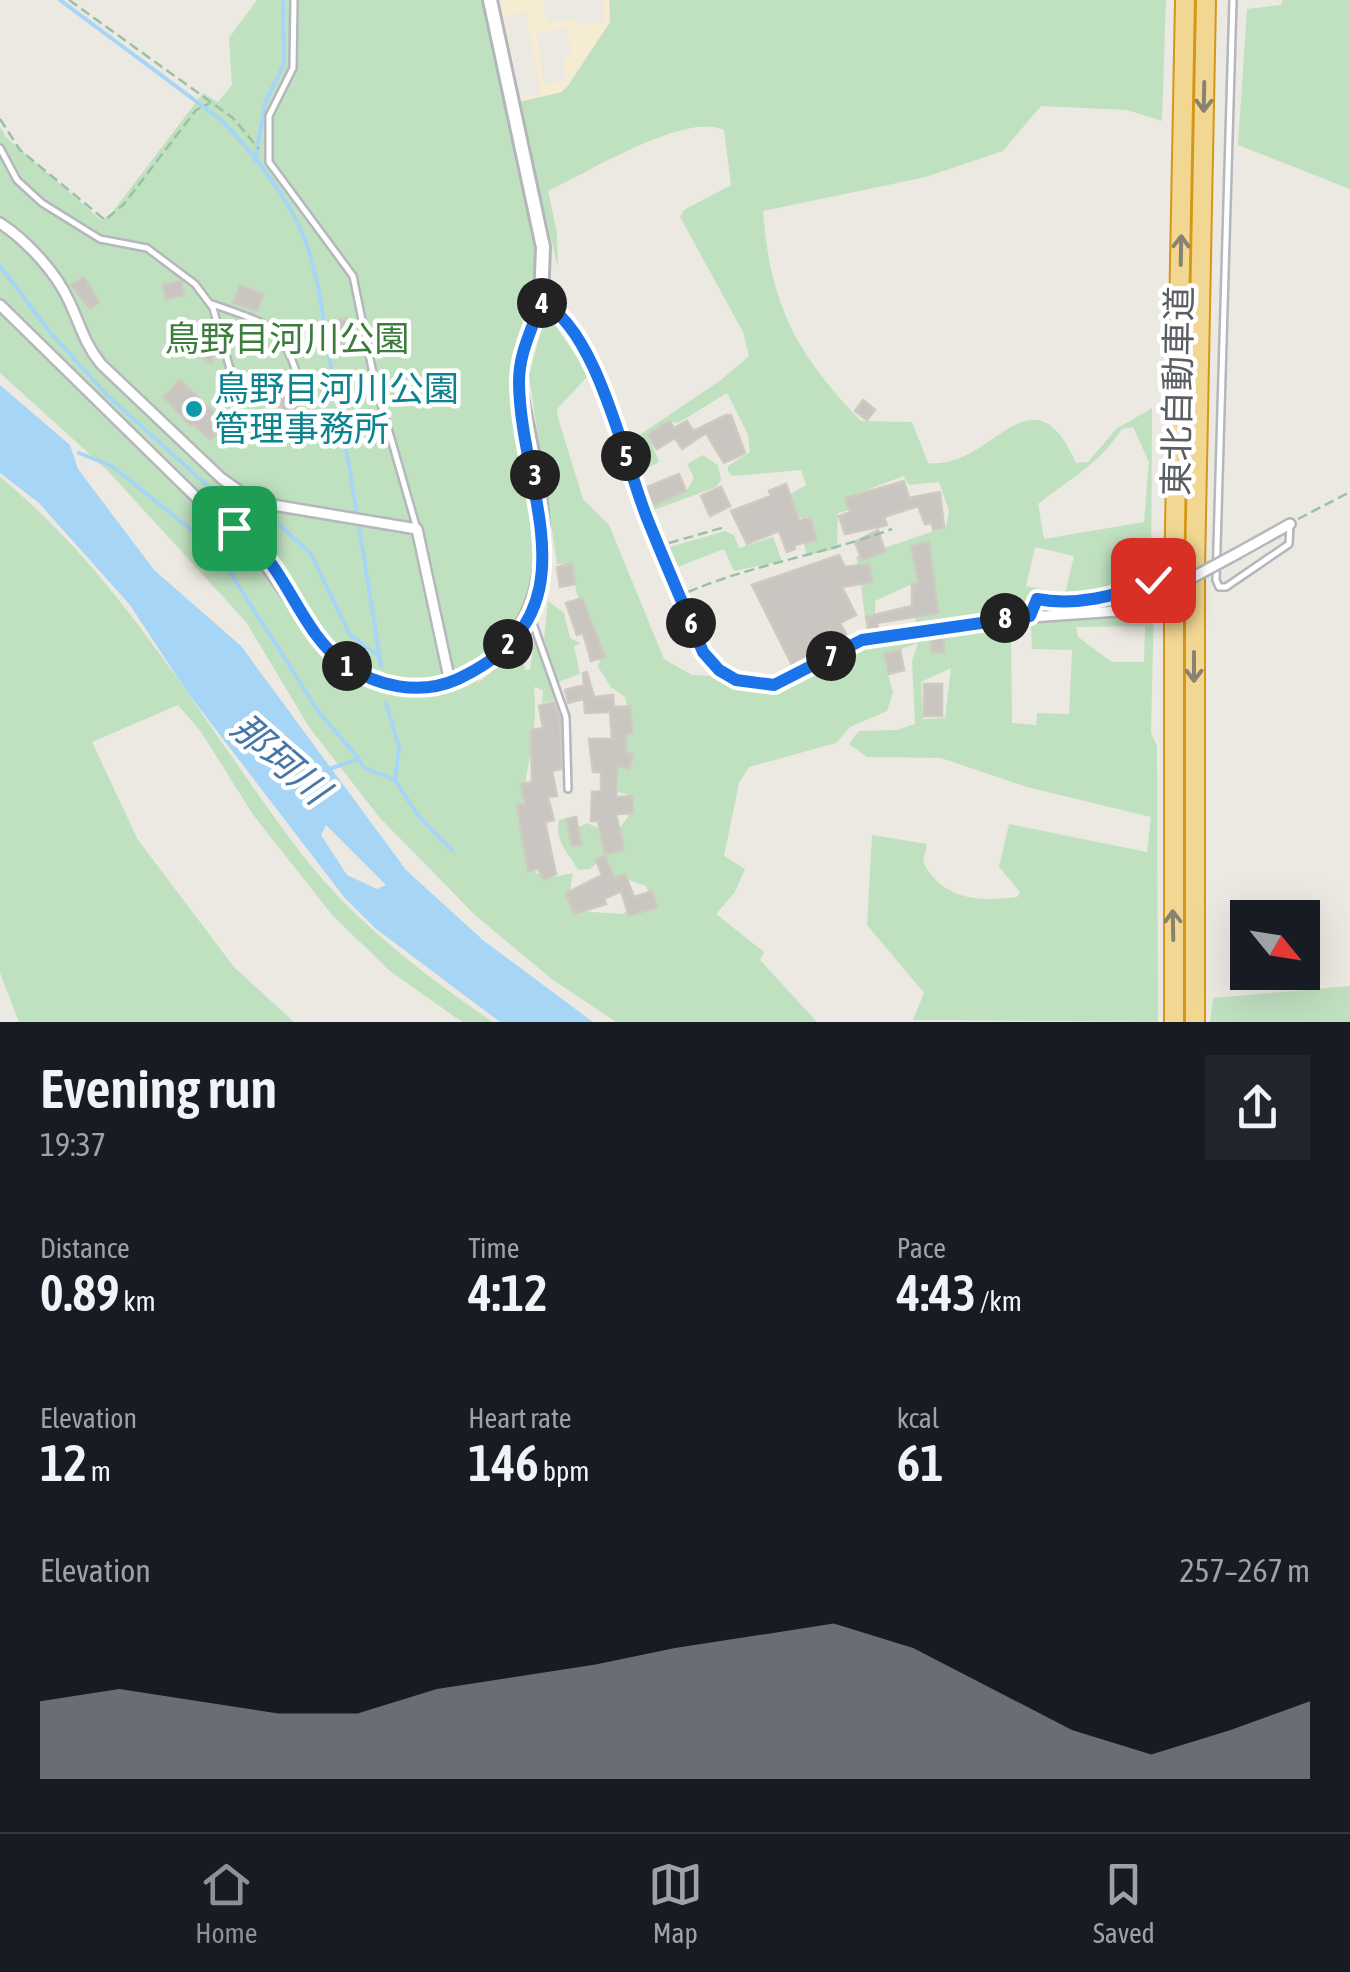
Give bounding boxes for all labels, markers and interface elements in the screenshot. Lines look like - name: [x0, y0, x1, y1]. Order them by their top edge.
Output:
- one-way arrow: [1194, 80, 1214, 113]
- one-way arrow: [1172, 234, 1190, 266]
- pin: 4: [517, 278, 567, 328]
- street label: 東北自動車道: [1155, 286, 1199, 496]
- text: 4: [535, 287, 549, 319]
- park label: 鳥野目河川公園: [164, 318, 410, 358]
- place label: 鳥野目河川公園 管理事務所: [214, 368, 459, 448]
- marker: 鳥野目河川公園 管理事務所: [183, 398, 205, 420]
- pin: 5: [601, 431, 651, 481]
- text: 5: [619, 440, 633, 472]
- pin: 3: [510, 450, 560, 500]
- text: 3: [528, 459, 542, 491]
- pin: [192, 486, 277, 571]
- icon: arrive: [207, 501, 262, 556]
- pin: [1111, 538, 1196, 623]
- icon: check: [1126, 553, 1181, 608]
- pin: 8: [980, 593, 1030, 643]
- pin: 6: [666, 598, 716, 648]
- text: 8: [998, 602, 1012, 634]
- text: 6: [684, 607, 698, 639]
- pin: 2: [483, 619, 533, 669]
- text: 2: [501, 628, 515, 660]
- pin: 7: [806, 631, 856, 681]
- text: 7: [824, 640, 838, 672]
- pin: 1: [322, 641, 372, 691]
- text: 1: [340, 650, 354, 682]
- one-way arrow: [1184, 650, 1204, 683]
- water label: 那珂川: [223, 705, 340, 815]
- north arrow: [1230, 900, 1320, 990]
- map controls: [1230, 900, 1320, 990]
- one-way arrow: [1163, 909, 1182, 941]
- button: share: [1205, 1055, 1310, 1160]
- text: Evening run: [40, 1057, 277, 1120]
- text: 19:37: [40, 1126, 106, 1163]
- text: Distance: [40, 1232, 130, 1264]
- text: Time: [468, 1232, 519, 1264]
- text: Pace: [897, 1232, 946, 1264]
- text: 0.89: [40, 1264, 119, 1322]
- text: 4:12: [468, 1264, 548, 1322]
- text: 4:43: [897, 1264, 976, 1322]
- text: km: [119, 1285, 156, 1317]
- text: /km: [976, 1285, 1022, 1317]
- text: Elevation: [40, 1402, 137, 1434]
- text: Heart rate: [468, 1402, 571, 1434]
- text: kcal: [897, 1402, 939, 1434]
- text: 12: [40, 1434, 87, 1492]
- text: 146: [468, 1434, 539, 1492]
- text: 61: [897, 1434, 944, 1492]
- text: m: [87, 1455, 111, 1487]
- text: bpm: [539, 1455, 589, 1487]
- text: Elevation: [40, 1552, 151, 1589]
- text: 257–267 m: [1180, 1552, 1310, 1589]
- tab: Home: [195, 1857, 257, 1949]
- tab: Map: [648, 1857, 703, 1949]
- tab: Saved: [1093, 1857, 1155, 1949]

